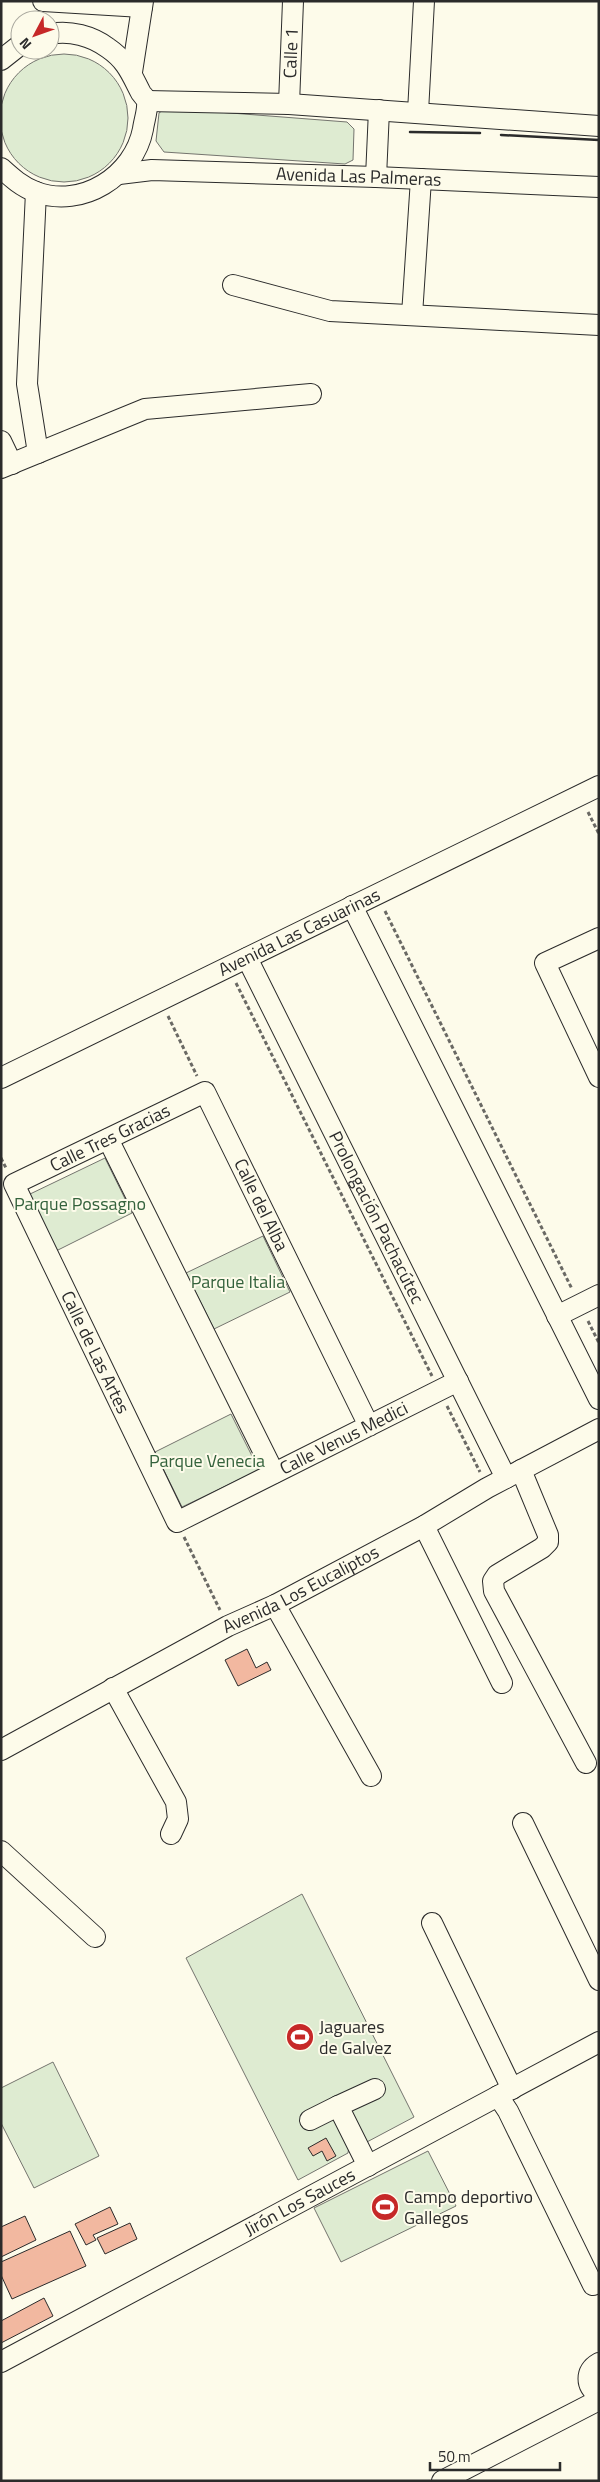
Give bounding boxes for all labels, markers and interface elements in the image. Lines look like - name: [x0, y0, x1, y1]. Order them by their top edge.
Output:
- north arrow: [10, 10, 60, 60]
- street label: Calle 1: [276, 27, 305, 79]
- text: N: [14, 33, 36, 54]
- street label: Avenida Las Palmeras: [275, 160, 442, 193]
- street label: Avenida Las Casuarinas: [214, 881, 385, 983]
- street label: Calle Tres Gracias: [45, 1097, 175, 1178]
- street label: Prolongación Pachacútec: [322, 1126, 431, 1308]
- street label: Calle del Alba: [227, 1154, 296, 1256]
- park label: Parque Possagno: [14, 1190, 146, 1217]
- park label: Parque Italia: [191, 1268, 285, 1295]
- street label: Calle de Las Artes: [54, 1286, 137, 1418]
- street label: Calle Venus Medici: [275, 1394, 412, 1481]
- park label: Parque Venecia: [149, 1447, 265, 1474]
- street label: Avenida Los Eucaliptos: [218, 1538, 384, 1640]
- place label: Jaguares de Galvez: [319, 2013, 392, 2061]
- sports icon: Jaguares de Galvez: [285, 2022, 315, 2052]
- street label: Jirón Los Sauces: [239, 2161, 360, 2242]
- place label: Campo deportivo Gallegos: [404, 2183, 533, 2231]
- sports icon: Campo deportivo Gallegos: [370, 2192, 400, 2222]
- scale bar: [430, 2440, 560, 2472]
- text: 50 m: [438, 2445, 471, 2468]

